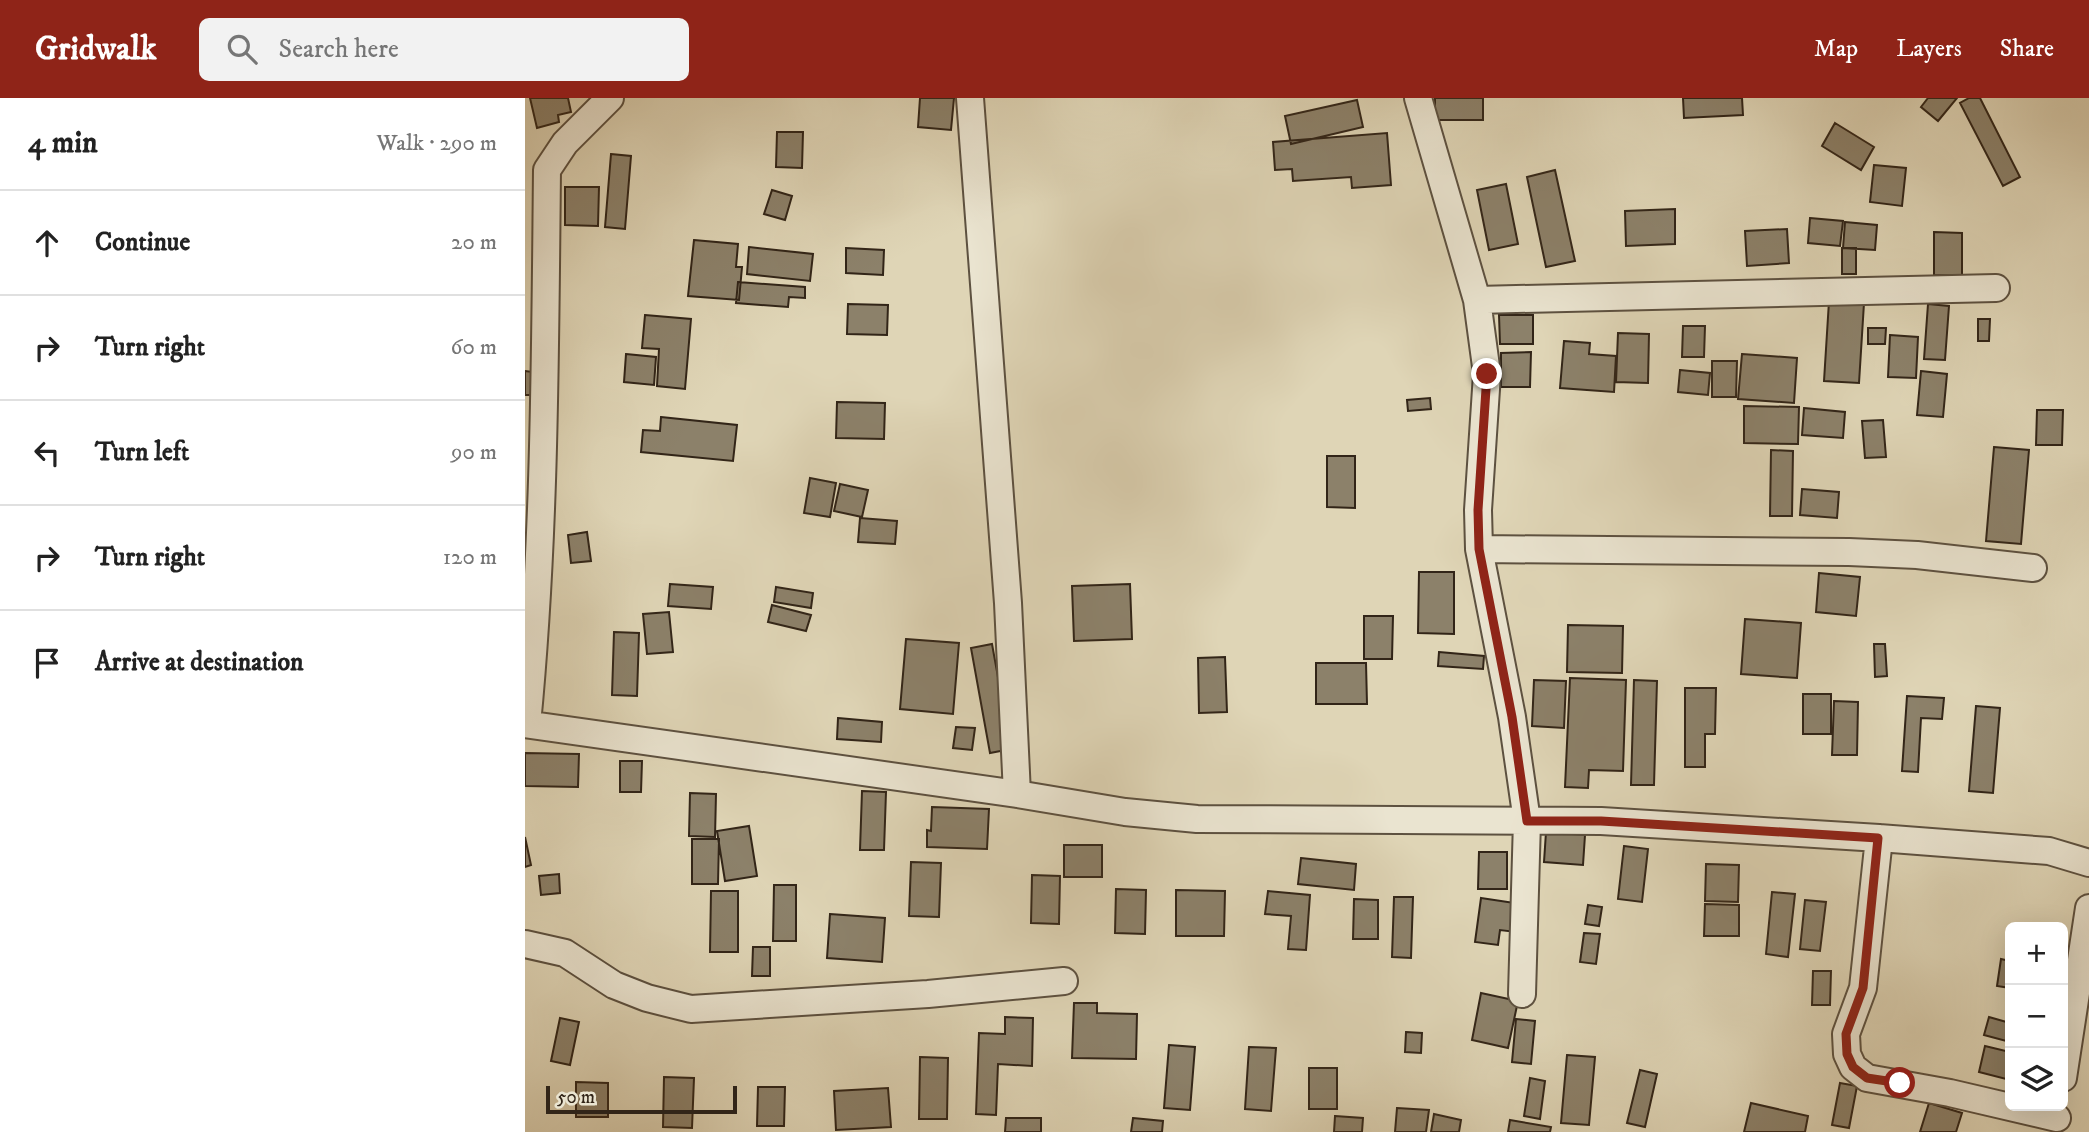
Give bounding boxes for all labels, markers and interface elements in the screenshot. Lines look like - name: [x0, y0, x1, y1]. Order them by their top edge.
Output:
- search box: [199, 18, 689, 81]
- text: Gridwalk: [35, 29, 157, 70]
- icon: search: [223, 30, 261, 68]
- text: Search here: [279, 33, 399, 66]
- text: Map: [1814, 34, 1858, 64]
- text: Layers: [1896, 34, 1962, 64]
- text: Share: [2000, 34, 2054, 64]
- text: 4 min: [28, 125, 98, 162]
- text: Walk · 290 m: [376, 129, 497, 158]
- icon: ahead: [28, 224, 66, 262]
- text: Continue: [95, 226, 190, 259]
- text: 20 m: [451, 228, 497, 257]
- icon: right: [28, 329, 66, 367]
- text: Turn right: [95, 331, 205, 364]
- text: 60 m: [450, 333, 497, 362]
- route end: [1471, 358, 1502, 389]
- icon: left: [28, 434, 66, 472]
- text: Turn left: [95, 436, 189, 469]
- text: 90 m: [451, 438, 497, 467]
- icon: right: [28, 539, 66, 577]
- text: Turn right: [95, 541, 205, 574]
- text: 120 m: [443, 543, 497, 572]
- icon: arrive: [28, 644, 66, 682]
- text: Arrive at destination: [95, 646, 304, 679]
- map controls: [2005, 922, 2068, 1111]
- button: +: [2005, 922, 2068, 985]
- button: −: [2005, 985, 2068, 1048]
- button: layers: [2005, 1048, 2068, 1111]
- route start: [1884, 1067, 1915, 1098]
- scale bar: [546, 1083, 737, 1115]
- text: 50 m: [557, 1086, 595, 1109]

